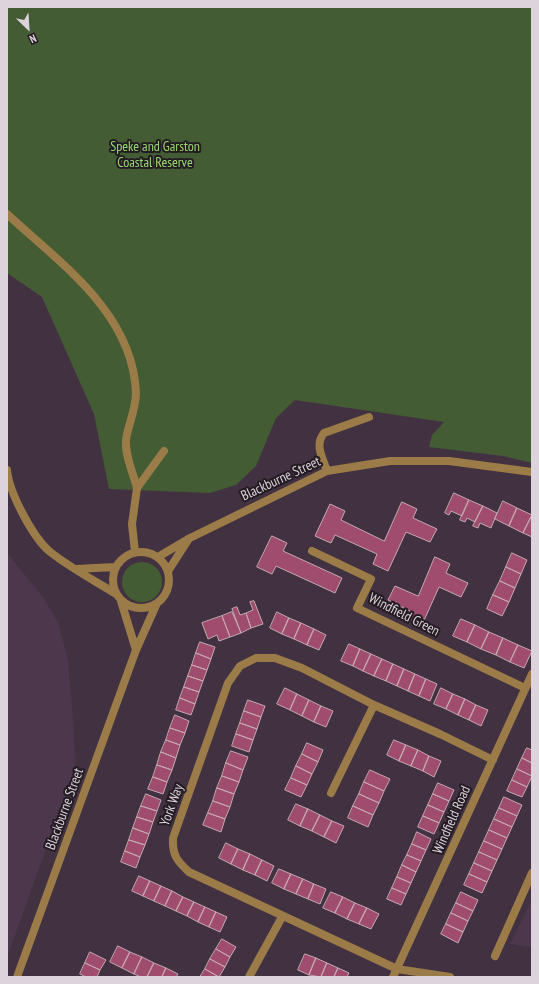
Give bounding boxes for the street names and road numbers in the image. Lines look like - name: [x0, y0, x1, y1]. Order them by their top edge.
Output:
- street label: Blackburne Street: [239, 453, 323, 505]
- street label: Windfield Green: [366, 590, 442, 640]
- street label: Blackburne Street: [42, 766, 88, 852]
- street label: York Way: [157, 782, 187, 828]
- street label: Windfield Road: [430, 783, 474, 857]

